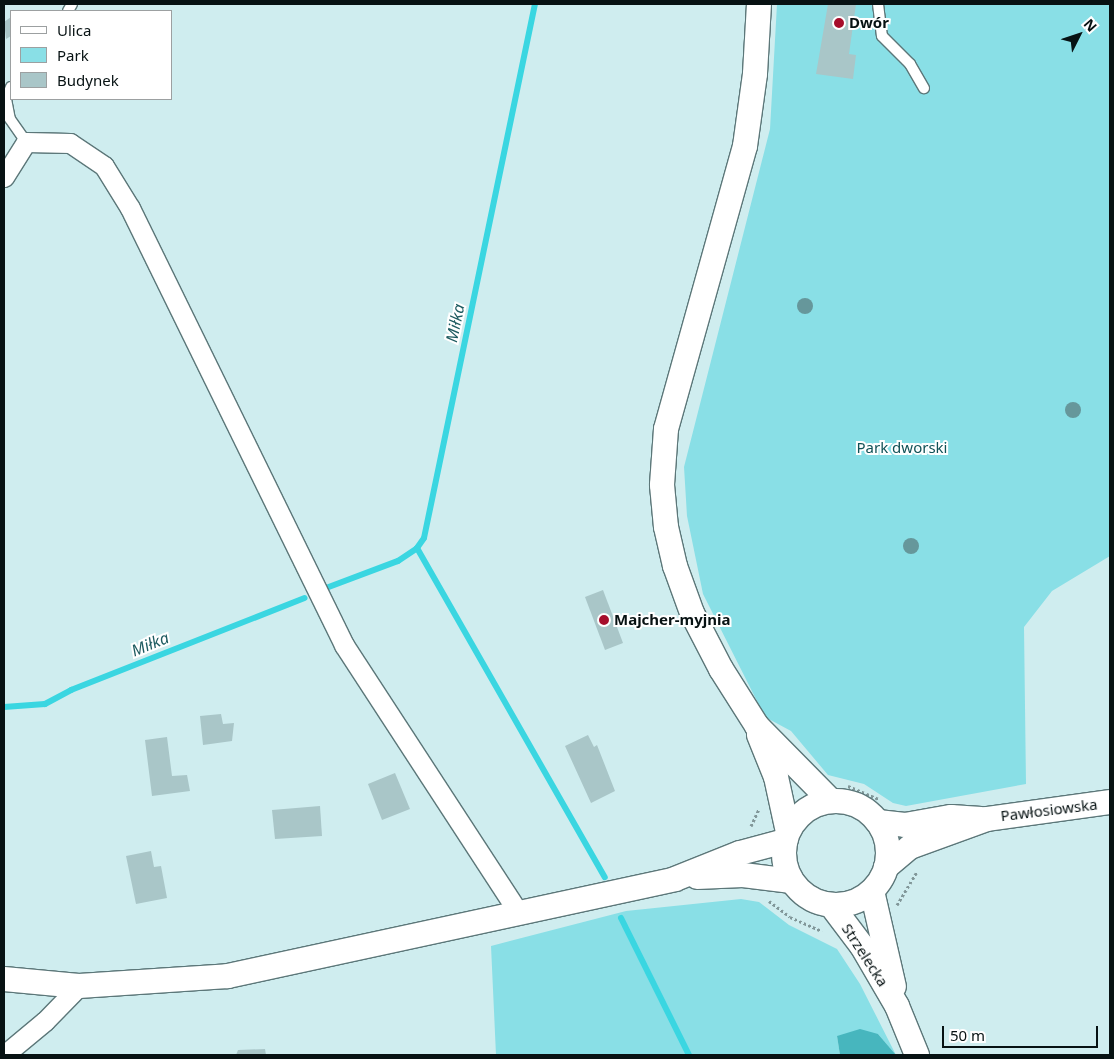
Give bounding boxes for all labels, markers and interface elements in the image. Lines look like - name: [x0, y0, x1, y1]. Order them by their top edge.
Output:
- legend: [10, 10, 172, 100]
- north arrow: [1054, 10, 1104, 60]
- place label: Dwór: [849, 14, 889, 32]
- text: N: [1080, 14, 1102, 35]
- marker: Dwór: [833, 17, 845, 29]
- text: Ulica: [57, 20, 91, 40]
- text: Park: [57, 45, 89, 65]
- text: Budynek: [57, 70, 119, 90]
- water label: Miłka: [442, 302, 468, 344]
- park label: Park dworski: [857, 439, 947, 457]
- place label: Majcher-myjnia: [614, 611, 730, 629]
- marker: Majcher-myjnia: [598, 614, 610, 626]
- water label: Miłka: [128, 628, 172, 660]
- street label: Pawłosiowska: [1000, 795, 1098, 825]
- street label: Strzelecka: [838, 920, 892, 990]
- scale bar: [944, 1016, 1100, 1048]
- text: 50 m: [950, 1025, 985, 1045]

